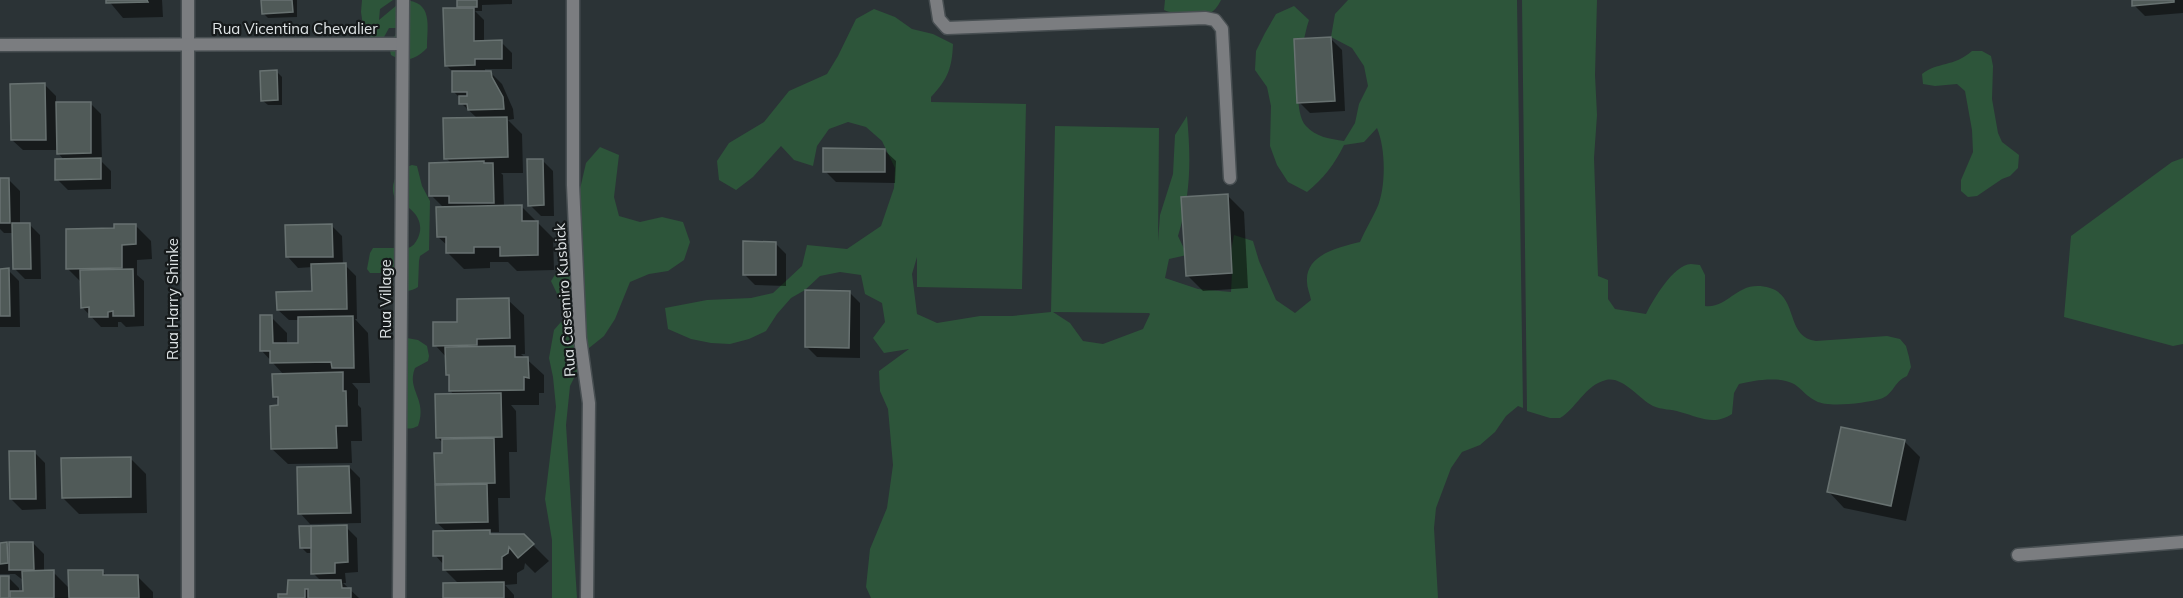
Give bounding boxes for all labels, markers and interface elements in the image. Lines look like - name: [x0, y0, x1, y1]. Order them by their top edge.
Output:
- street label: Rua Vicentina Chevalier: [212, 19, 378, 38]
- street label: Rua Casemiro Kusbick: [550, 222, 579, 378]
- street label: Rua Harry Shinke: [163, 238, 182, 360]
- street label: Rua Village: [376, 259, 395, 339]

